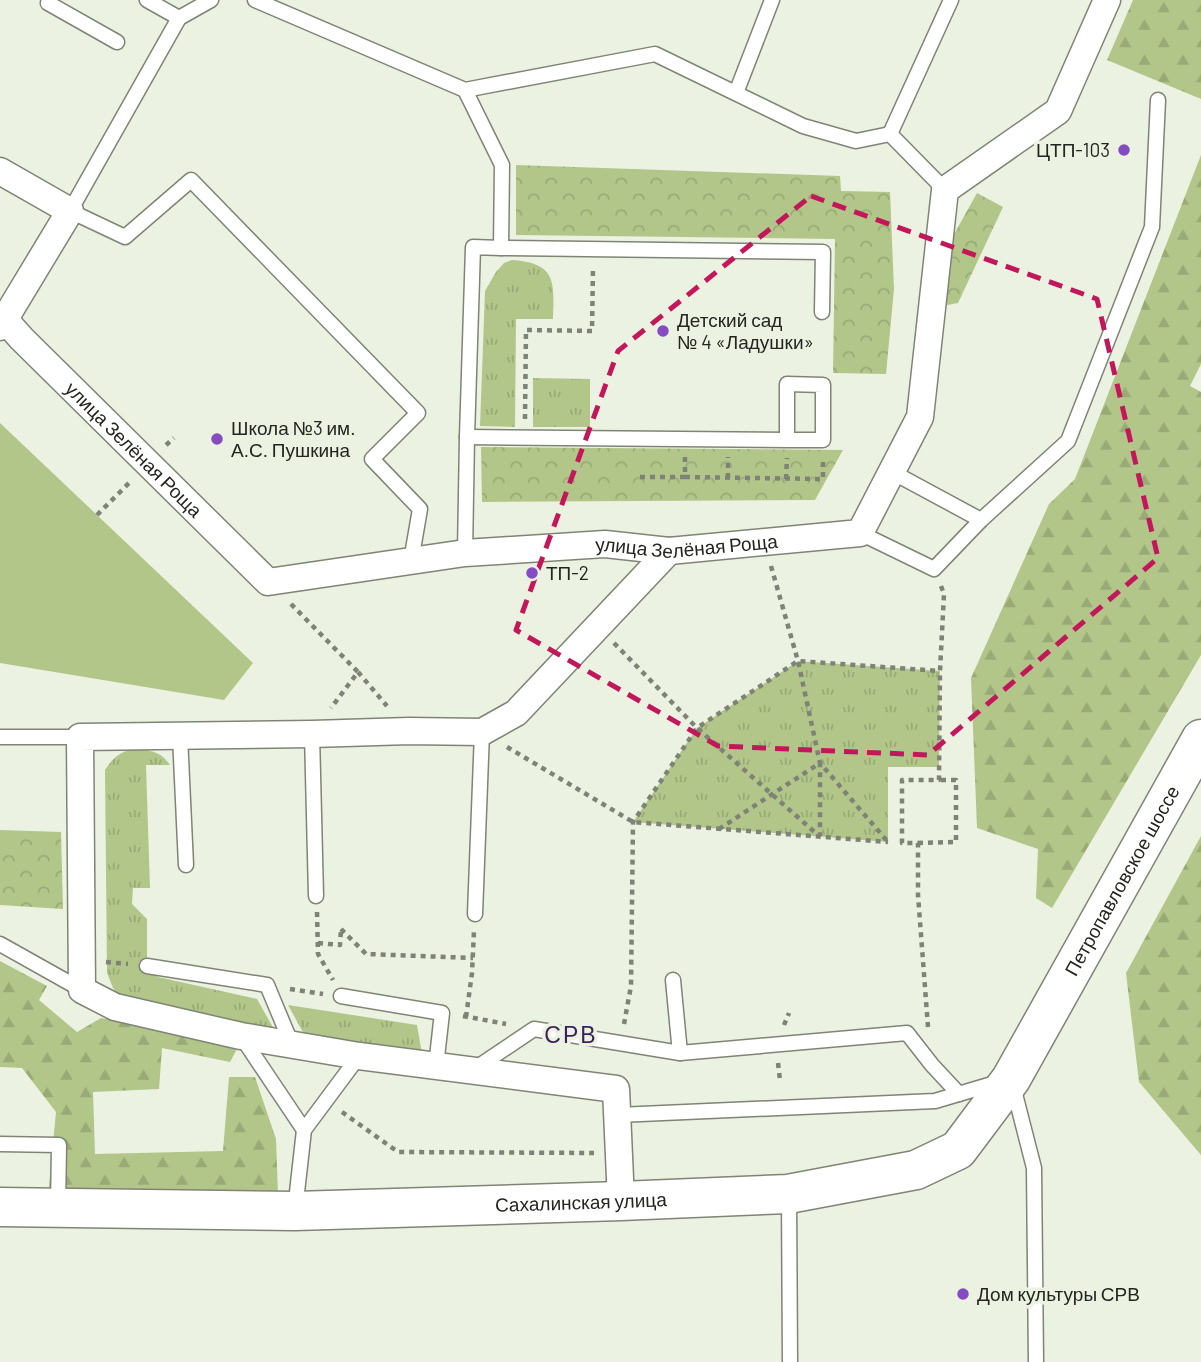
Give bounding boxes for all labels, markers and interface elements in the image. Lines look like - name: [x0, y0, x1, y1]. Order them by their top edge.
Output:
- place label: ЦТП-103: [1036, 138, 1110, 161]
- marker: ЦТП-103: [1116, 142, 1132, 158]
- place label: Детский сад № 4 «Ладушки»: [677, 308, 814, 353]
- marker: Детский сад № 4 «Ладушки»: [655, 323, 671, 339]
- street label: улица Зелёная Роща: [61, 377, 208, 522]
- place label: Школа №3 им. А.С. Пушкина: [231, 416, 355, 461]
- marker: Школа №3 им. А.С. Пушкина: [209, 431, 225, 447]
- street label: улица Зелёная Роща: [595, 529, 779, 562]
- place label: ТП-2: [546, 561, 589, 584]
- marker: ТП-2: [524, 565, 540, 581]
- street label: Петропавловское шоссе: [1059, 781, 1184, 979]
- district label: СРВ: [544, 1020, 598, 1048]
- street label: Сахалинская улица: [495, 1187, 668, 1216]
- place label: Дом культуры СРВ: [977, 1282, 1140, 1305]
- marker: Дом культуры СРВ: [955, 1286, 971, 1302]

